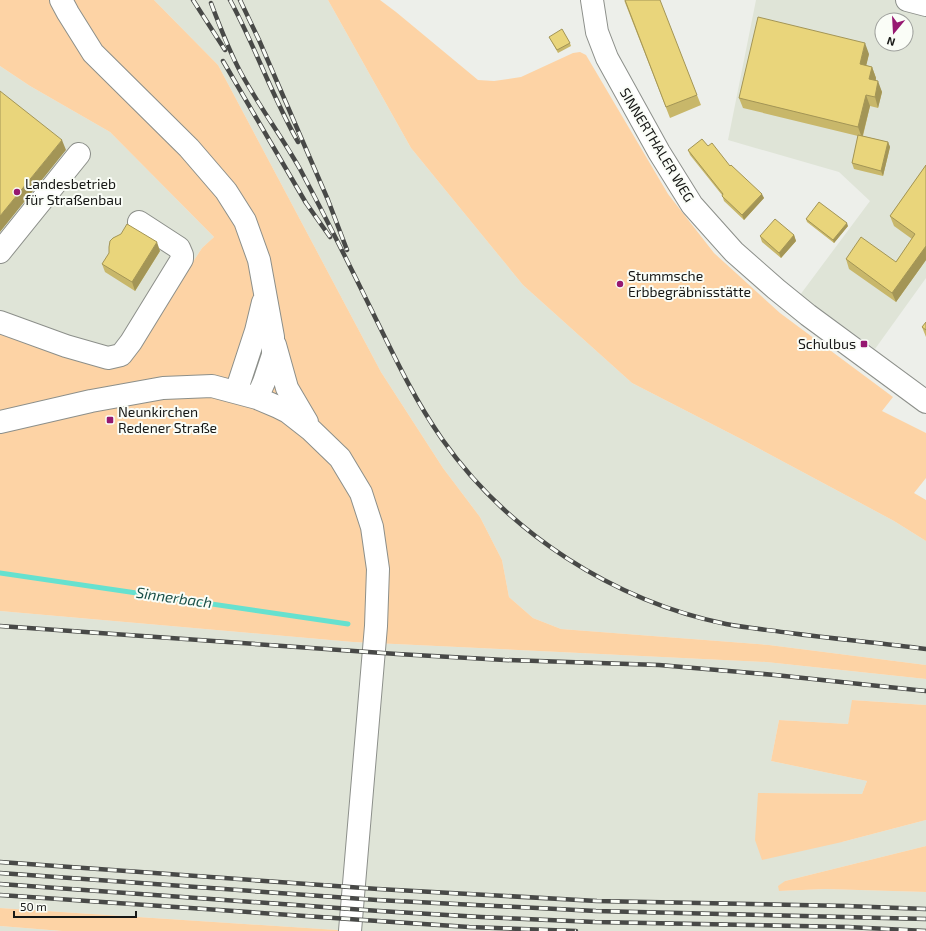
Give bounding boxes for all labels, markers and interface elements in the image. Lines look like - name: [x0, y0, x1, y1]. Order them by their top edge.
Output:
- north arrow: [874, 12, 914, 52]
- text: N: [885, 35, 897, 49]
- street label: SINNERTHALER WEG: [617, 85, 698, 205]
- place label: Landesbetrieb für Straßenbau: [25, 175, 122, 208]
- marker: Landesbetrieb für Straßenbau: [12, 187, 22, 197]
- place label: Stummsche Erbbegräbnisstätte: [628, 267, 751, 300]
- marker: Stummsche Erbbegräbnisstätte: [615, 279, 625, 289]
- place label: Schulbus: [798, 335, 856, 352]
- marker: Schulbus: [859, 339, 869, 349]
- place label: Neunkirchen Redener Straße: [118, 403, 217, 436]
- marker: Neunkirchen Redener Straße: [105, 415, 115, 425]
- water label: Sinnerbach: [135, 583, 213, 611]
- scale bar: [14, 893, 136, 919]
- text: 50 m: [20, 899, 47, 913]

